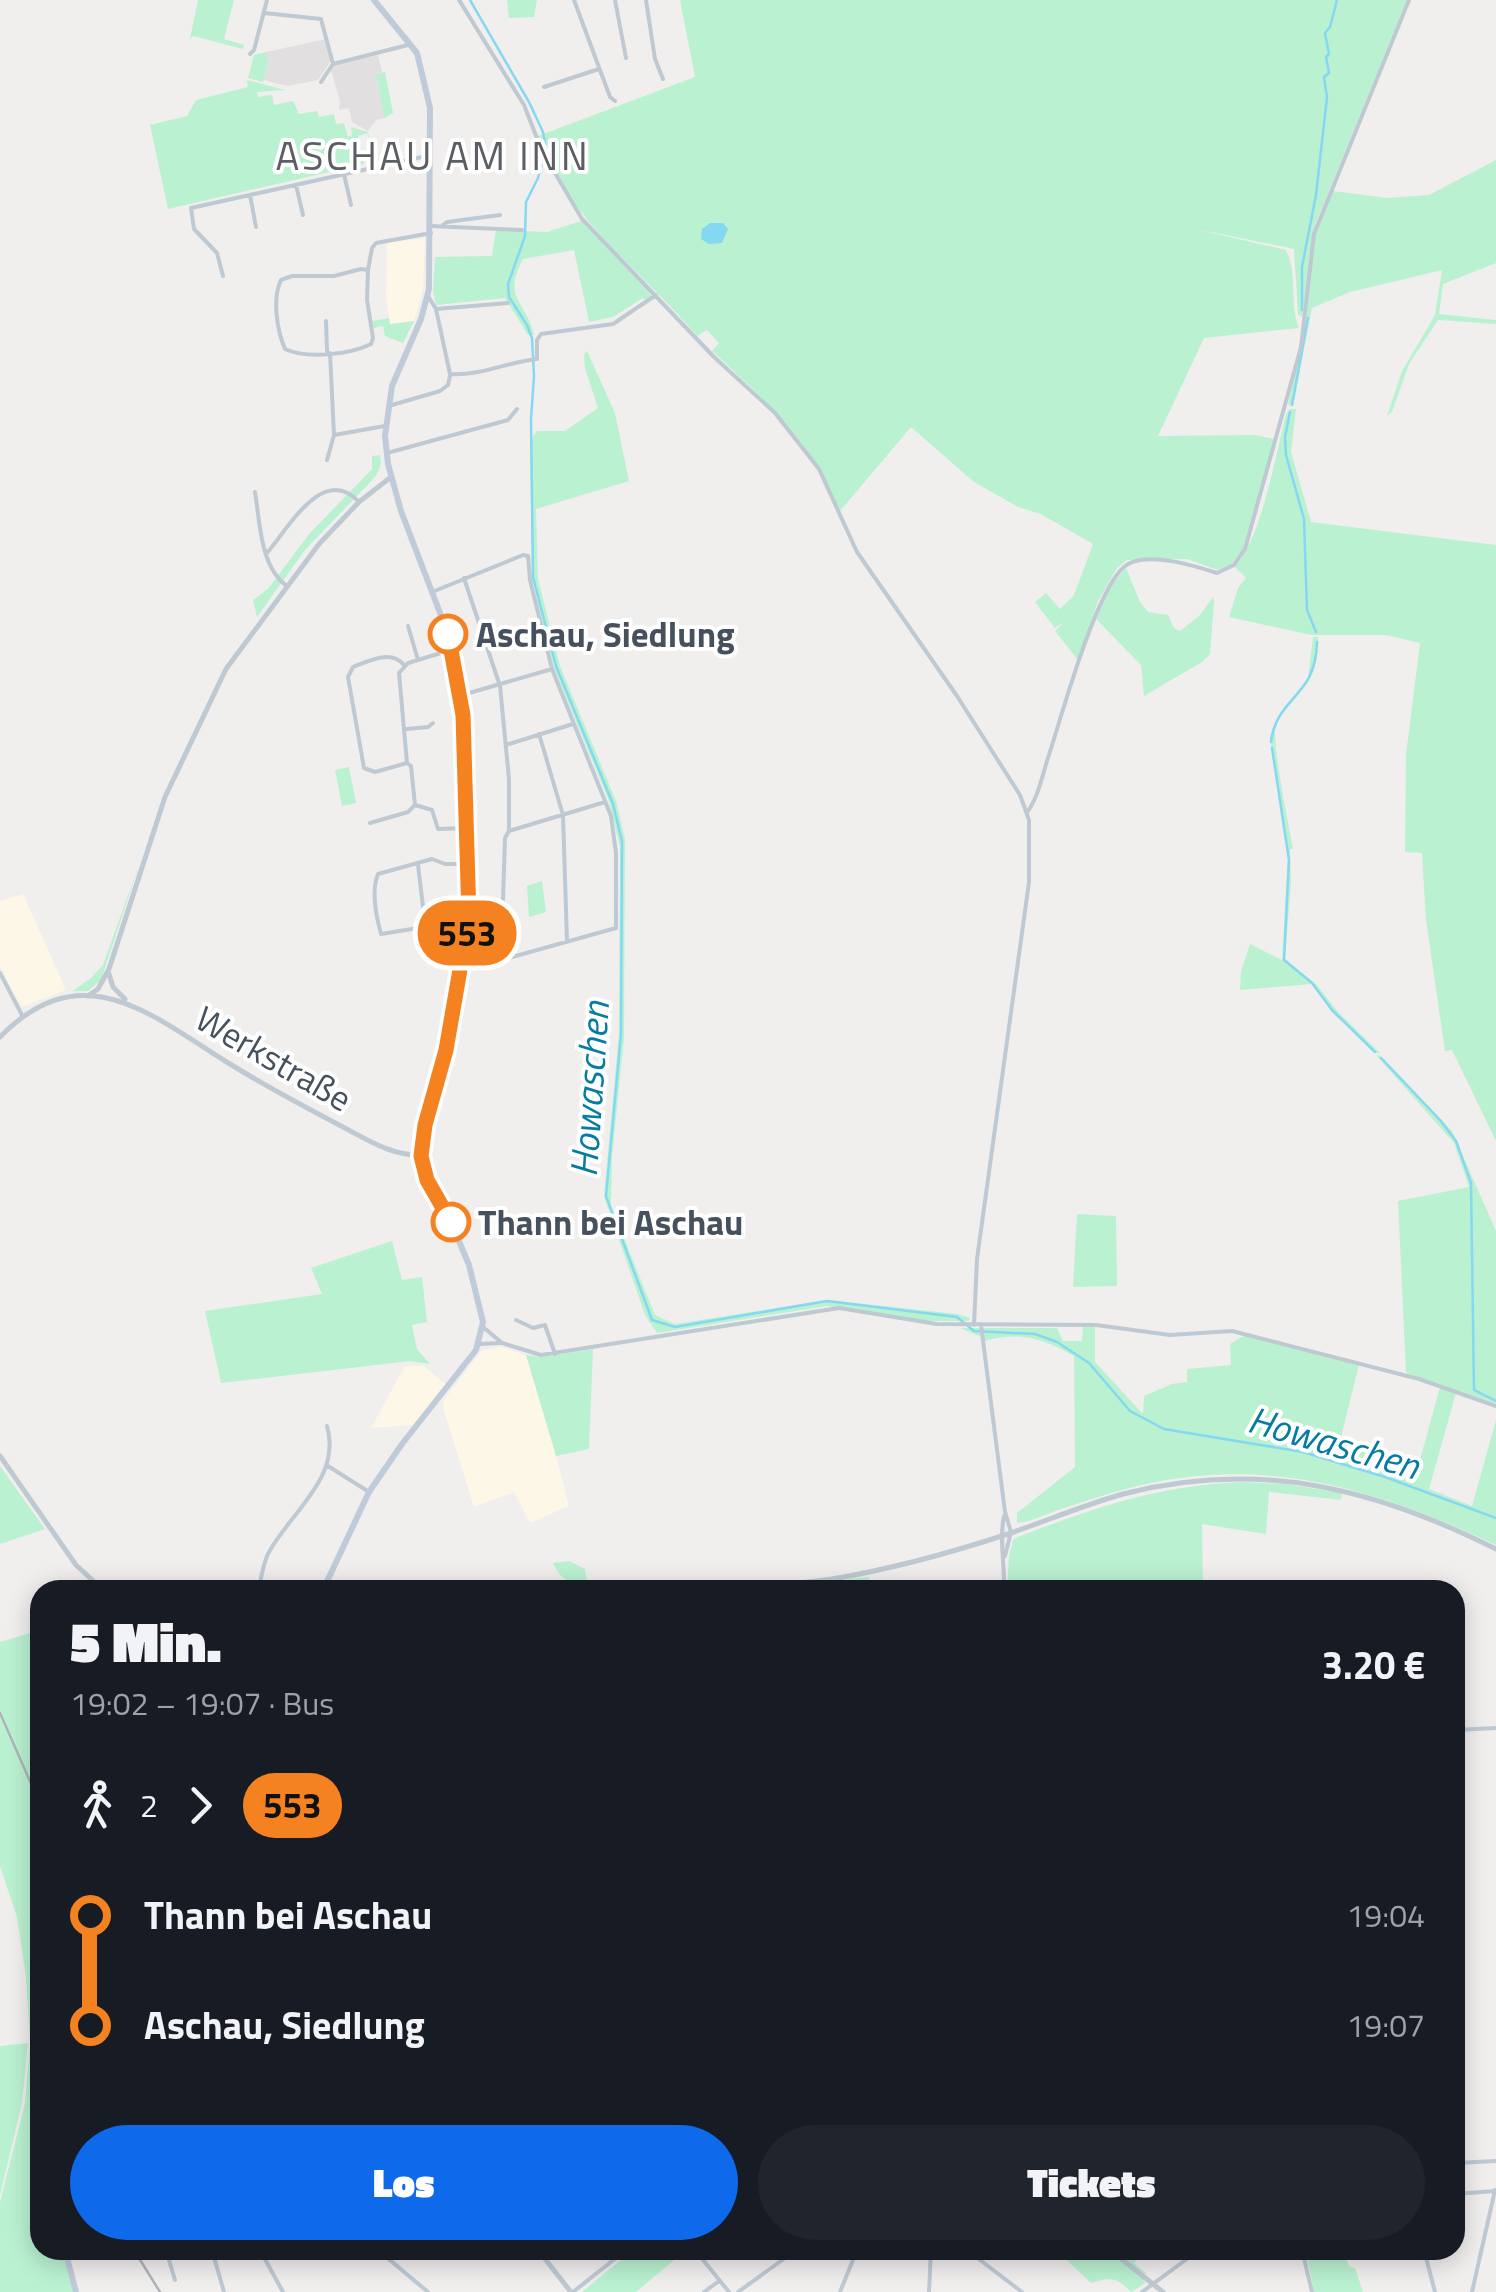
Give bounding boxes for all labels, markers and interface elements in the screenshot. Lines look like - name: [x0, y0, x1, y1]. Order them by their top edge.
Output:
- district label: ASCHAU AM INN: [276, 125, 590, 186]
- place label: Aschau, Siedlung: [476, 607, 735, 661]
- marker: Aschau, Siedlung: [429, 615, 467, 653]
- line badge: 553: [410, 900, 524, 966]
- text: 553: [438, 906, 496, 960]
- street label: Werkstraße: [186, 991, 362, 1125]
- water label: Howaschen: [554, 998, 624, 1179]
- place label: Thann bei Aschau: [478, 1195, 743, 1249]
- marker: Thann bei Aschau: [432, 1203, 470, 1241]
- water label: Howaschen: [1242, 1390, 1427, 1494]
- text: 5 Min.: [70, 1600, 222, 1683]
- text: 3.20 €: [1322, 1636, 1425, 1694]
- text: 19:02 – 19:07 · Bus: [70, 1679, 334, 1727]
- icon: walk: [70, 1778, 125, 1833]
- icon: forward: [173, 1778, 228, 1833]
- text: 553: [263, 1778, 322, 1832]
- text: 2: [140, 1781, 158, 1829]
- text: Thann bei Aschau: [144, 1886, 432, 1944]
- text: 19:04: [1346, 1891, 1425, 1939]
- text: Aschau, Siedlung: [144, 1996, 425, 2054]
- text: 19:07: [1346, 2001, 1425, 2049]
- button: Los: [70, 2125, 738, 2240]
- button: Tickets: [758, 2125, 1425, 2240]

